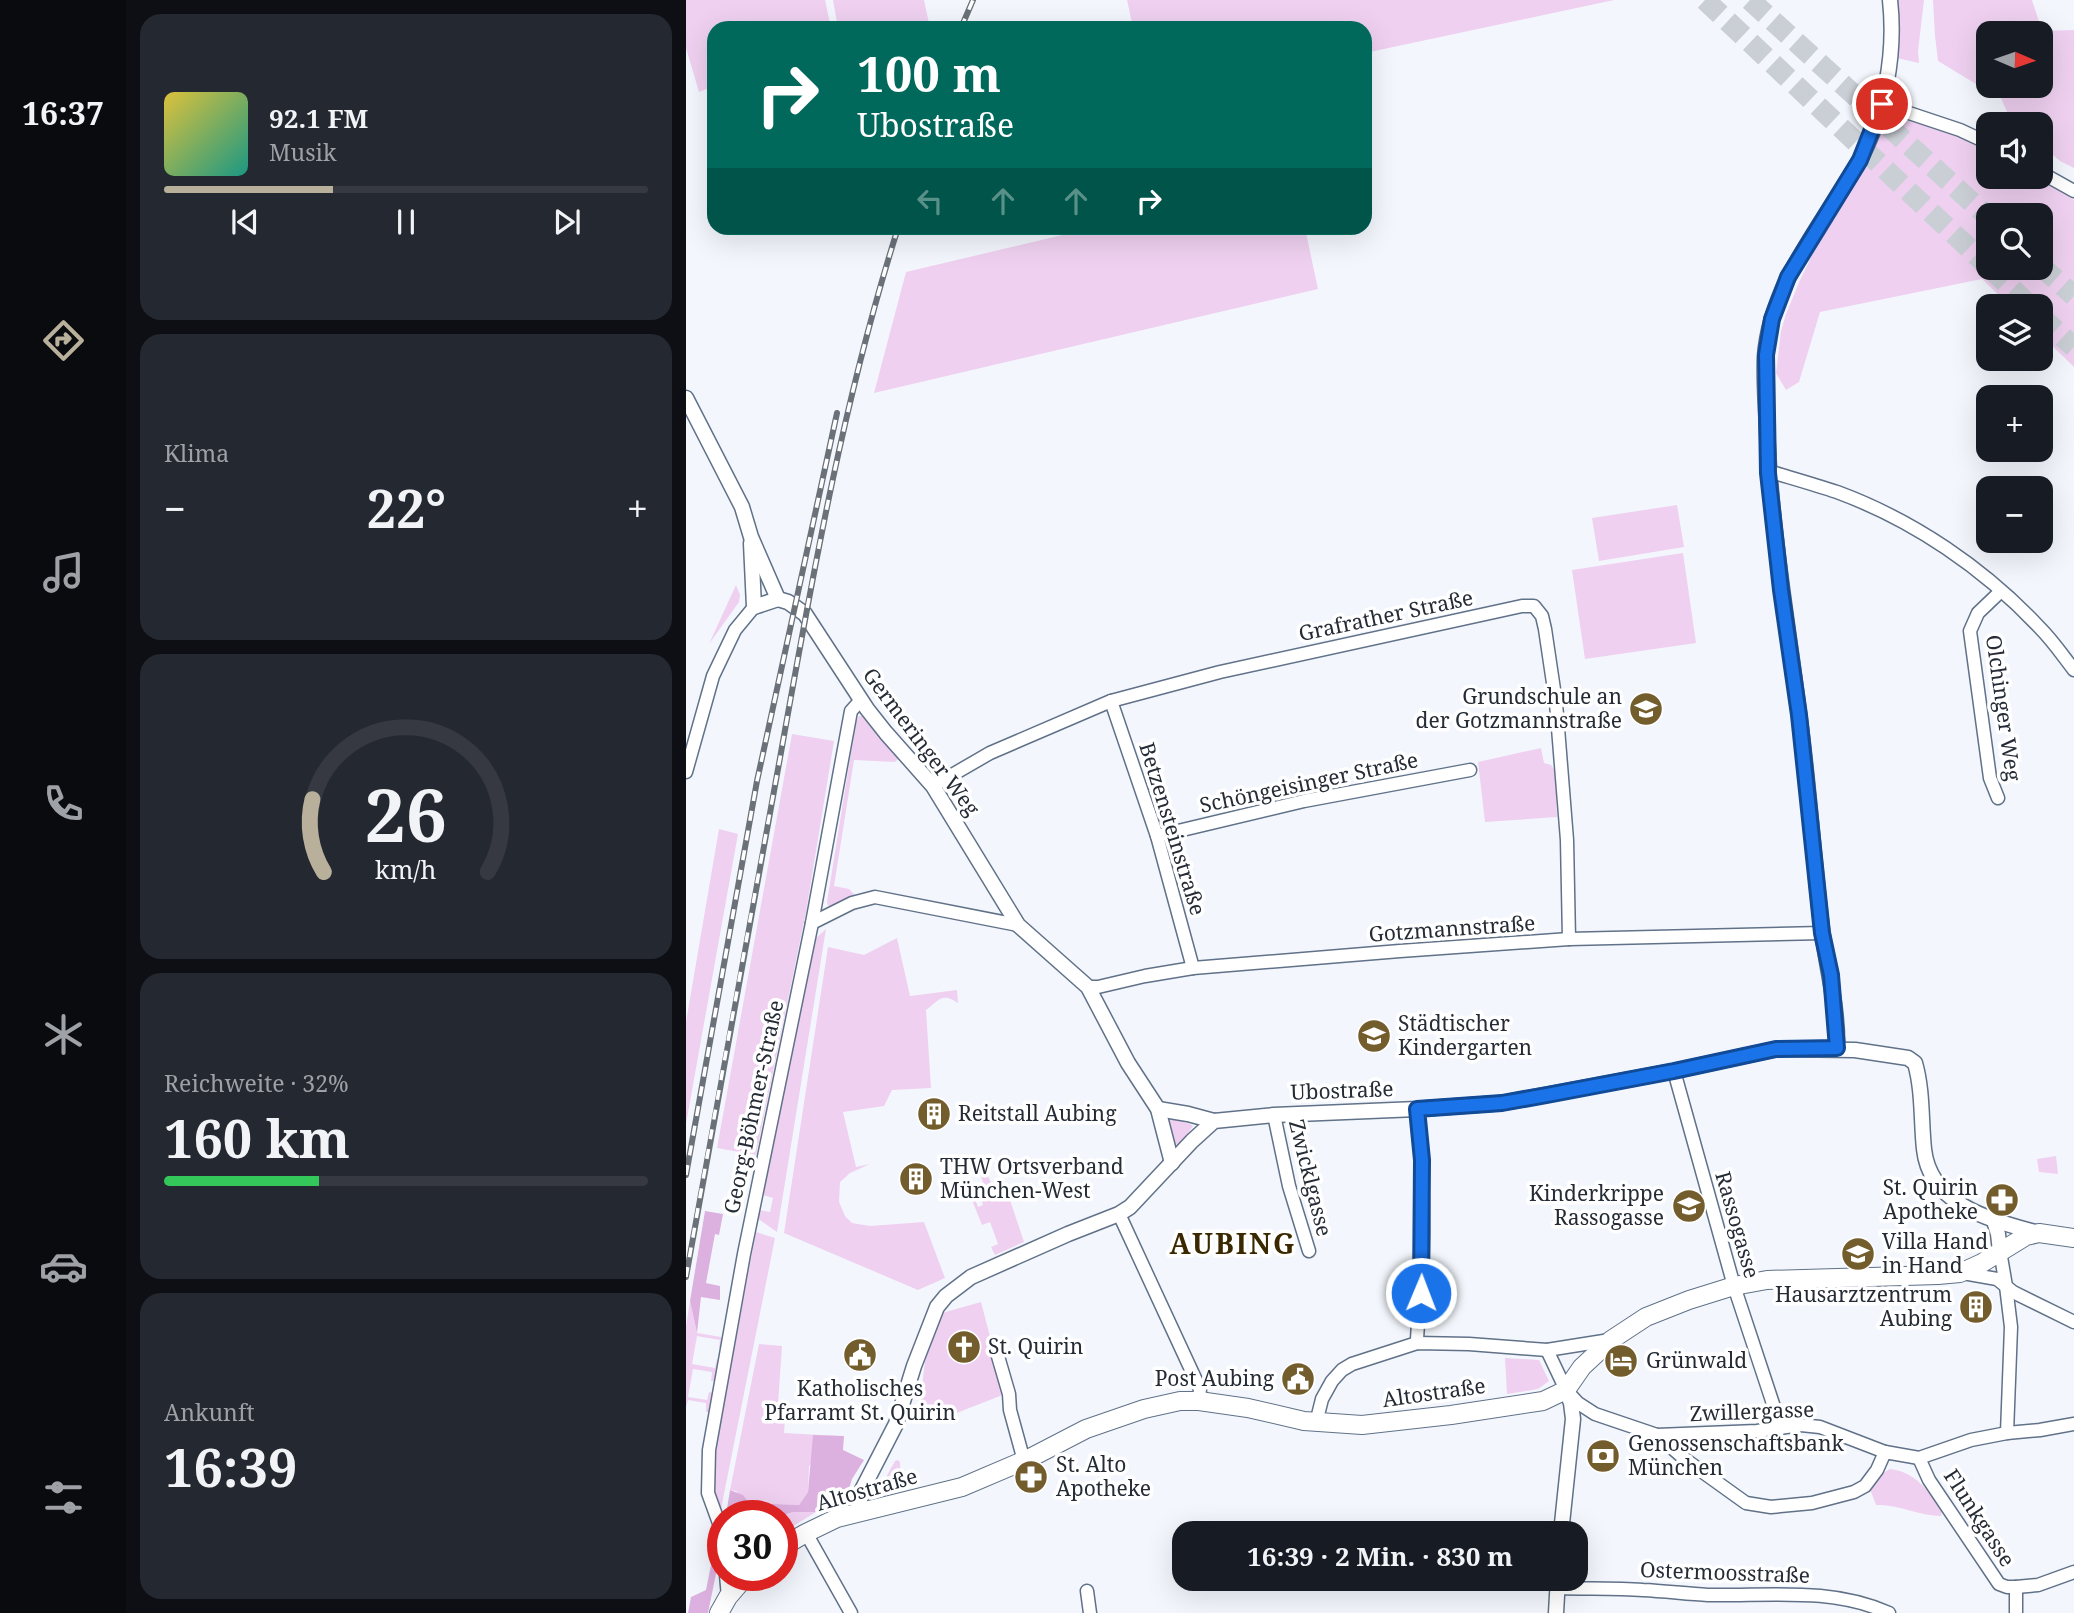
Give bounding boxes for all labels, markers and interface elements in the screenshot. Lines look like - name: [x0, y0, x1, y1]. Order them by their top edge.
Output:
- north arrow: [1976, 21, 2053, 98]
- map controls: [1976, 21, 2053, 553]
- text: 100 m: [857, 40, 1001, 106]
- icon: right: [742, 49, 833, 140]
- pin: [1852, 74, 1912, 134]
- icon: arrive: [1863, 85, 1901, 123]
- text: 16:37: [22, 91, 104, 134]
- text: 92.1 FM: [269, 100, 368, 136]
- text: Ubostraße: [857, 103, 1014, 146]
- button: sound: [1976, 112, 2053, 189]
- text: Musik: [269, 136, 336, 168]
- icon: left: [911, 182, 949, 220]
- icon: ahead: [984, 182, 1022, 220]
- icon: ahead: [1057, 182, 1095, 220]
- icon: right: [1130, 182, 1168, 220]
- icon: previous: [226, 203, 264, 241]
- icon: pause: [387, 203, 425, 241]
- icon: next: [548, 203, 586, 241]
- button: search: [1976, 203, 2053, 280]
- button: layers: [1976, 294, 2053, 371]
- icon: directions: [39, 316, 88, 365]
- button: +: [1976, 385, 2053, 462]
- text: Klima: [164, 437, 229, 469]
- text: 22°: [367, 472, 446, 543]
- button: −: [1976, 476, 2053, 553]
- text: −: [164, 482, 186, 534]
- text: +: [627, 482, 648, 534]
- icon: music: [39, 548, 88, 597]
- street label: Grafrather Straße: [1296, 583, 1476, 647]
- street label: Olchinger Weg: [1980, 633, 2028, 783]
- street label: Germeringer Weg: [857, 662, 987, 822]
- place label: Grundschule an der Gotzmannstraße: [1416, 682, 1622, 734]
- school or university icon: Grundschule an der Gotzmannstraße: [1627, 690, 1665, 728]
- street label: Betzensteinstraße: [1133, 739, 1213, 918]
- street label: Schöngeisinger Straße: [1197, 745, 1421, 819]
- text: 26: [365, 765, 447, 864]
- icon: phone: [39, 779, 88, 828]
- text: km/h: [375, 852, 437, 886]
- street label: Gotzmannstraße: [1368, 908, 1536, 948]
- street label: Georg-Böhmer-Straße: [717, 997, 789, 1216]
- place label: Städtischer Kindergarten: [1398, 1009, 1532, 1061]
- icon: climate: [39, 1010, 88, 1059]
- school or university icon: Städtischer Kindergarten: [1355, 1017, 1393, 1055]
- text: Reichweite · 32%: [164, 1067, 349, 1099]
- street label: Ubostraße: [1290, 1074, 1394, 1106]
- building icon: Reitstall Aubing: [915, 1095, 953, 1133]
- place label: Reitstall Aubing: [958, 1099, 1117, 1127]
- text: 160 km: [164, 1102, 350, 1173]
- street label: Zwicklgasse: [1283, 1116, 1339, 1239]
- place label: THW Ortsverband München-West: [940, 1152, 1124, 1204]
- building icon: THW Ortsverband München-West: [897, 1160, 935, 1198]
- street label: Rassogasse: [1709, 1168, 1767, 1281]
- place label: St. Quirin Apotheke: [1883, 1173, 1978, 1225]
- place label: Kinderkrippe Rassogasse: [1529, 1179, 1664, 1231]
- pharmacy icon: St. Quirin Apotheke: [1983, 1181, 2021, 1219]
- school or university icon: Kinderkrippe Rassogasse: [1670, 1187, 1708, 1225]
- district label: AUBING: [1169, 1224, 1297, 1262]
- place label: Villa Hand in Hand: [1882, 1227, 1988, 1279]
- school or university icon: Villa Hand in Hand: [1839, 1235, 1877, 1273]
- icon: car: [39, 1242, 88, 1291]
- position arrow: [1384, 1256, 1458, 1330]
- place label: Hausarztzentrum Aubing: [1775, 1280, 1953, 1332]
- building icon: Hausarztzentrum Aubing: [1957, 1288, 1995, 1326]
- church icon: St. Quirin: [945, 1328, 983, 1366]
- place label: St. Quirin: [988, 1332, 1083, 1360]
- public building icon: Katholisches Pfarramt St. Quirin: [841, 1336, 879, 1374]
- hotel icon: Grünwald: [1602, 1342, 1640, 1380]
- place label: Grünwald: [1646, 1346, 1747, 1374]
- public building icon: Post Aubing: [1279, 1360, 1317, 1398]
- place label: Post Aubing: [1155, 1364, 1275, 1392]
- street label: Altostraße: [1381, 1371, 1487, 1413]
- place label: Katholisches Pfarramt St. Quirin: [764, 1374, 956, 1426]
- street label: Zwillergasse: [1689, 1395, 1815, 1427]
- text: Ankunft: [164, 1396, 255, 1428]
- place label: Genossenschaftsbank München: [1628, 1429, 1844, 1481]
- text: 16:39: [164, 1431, 297, 1502]
- bank icon: Genossenschaftsbank München: [1584, 1437, 1622, 1475]
- place label: St. Alto Apotheke: [1056, 1450, 1151, 1502]
- pharmacy icon: St. Alto Apotheke: [1012, 1458, 1050, 1496]
- street label: Altostraße: [813, 1461, 920, 1517]
- street label: Flunkgasse: [1938, 1463, 2022, 1572]
- icon: filters: [39, 1473, 88, 1522]
- speed limit sign: 30: [707, 1500, 798, 1591]
- text: 16:39 · 2 Min. · 830 m: [1247, 1538, 1513, 1574]
- street label: Ostermoosstraße: [1640, 1555, 1811, 1589]

